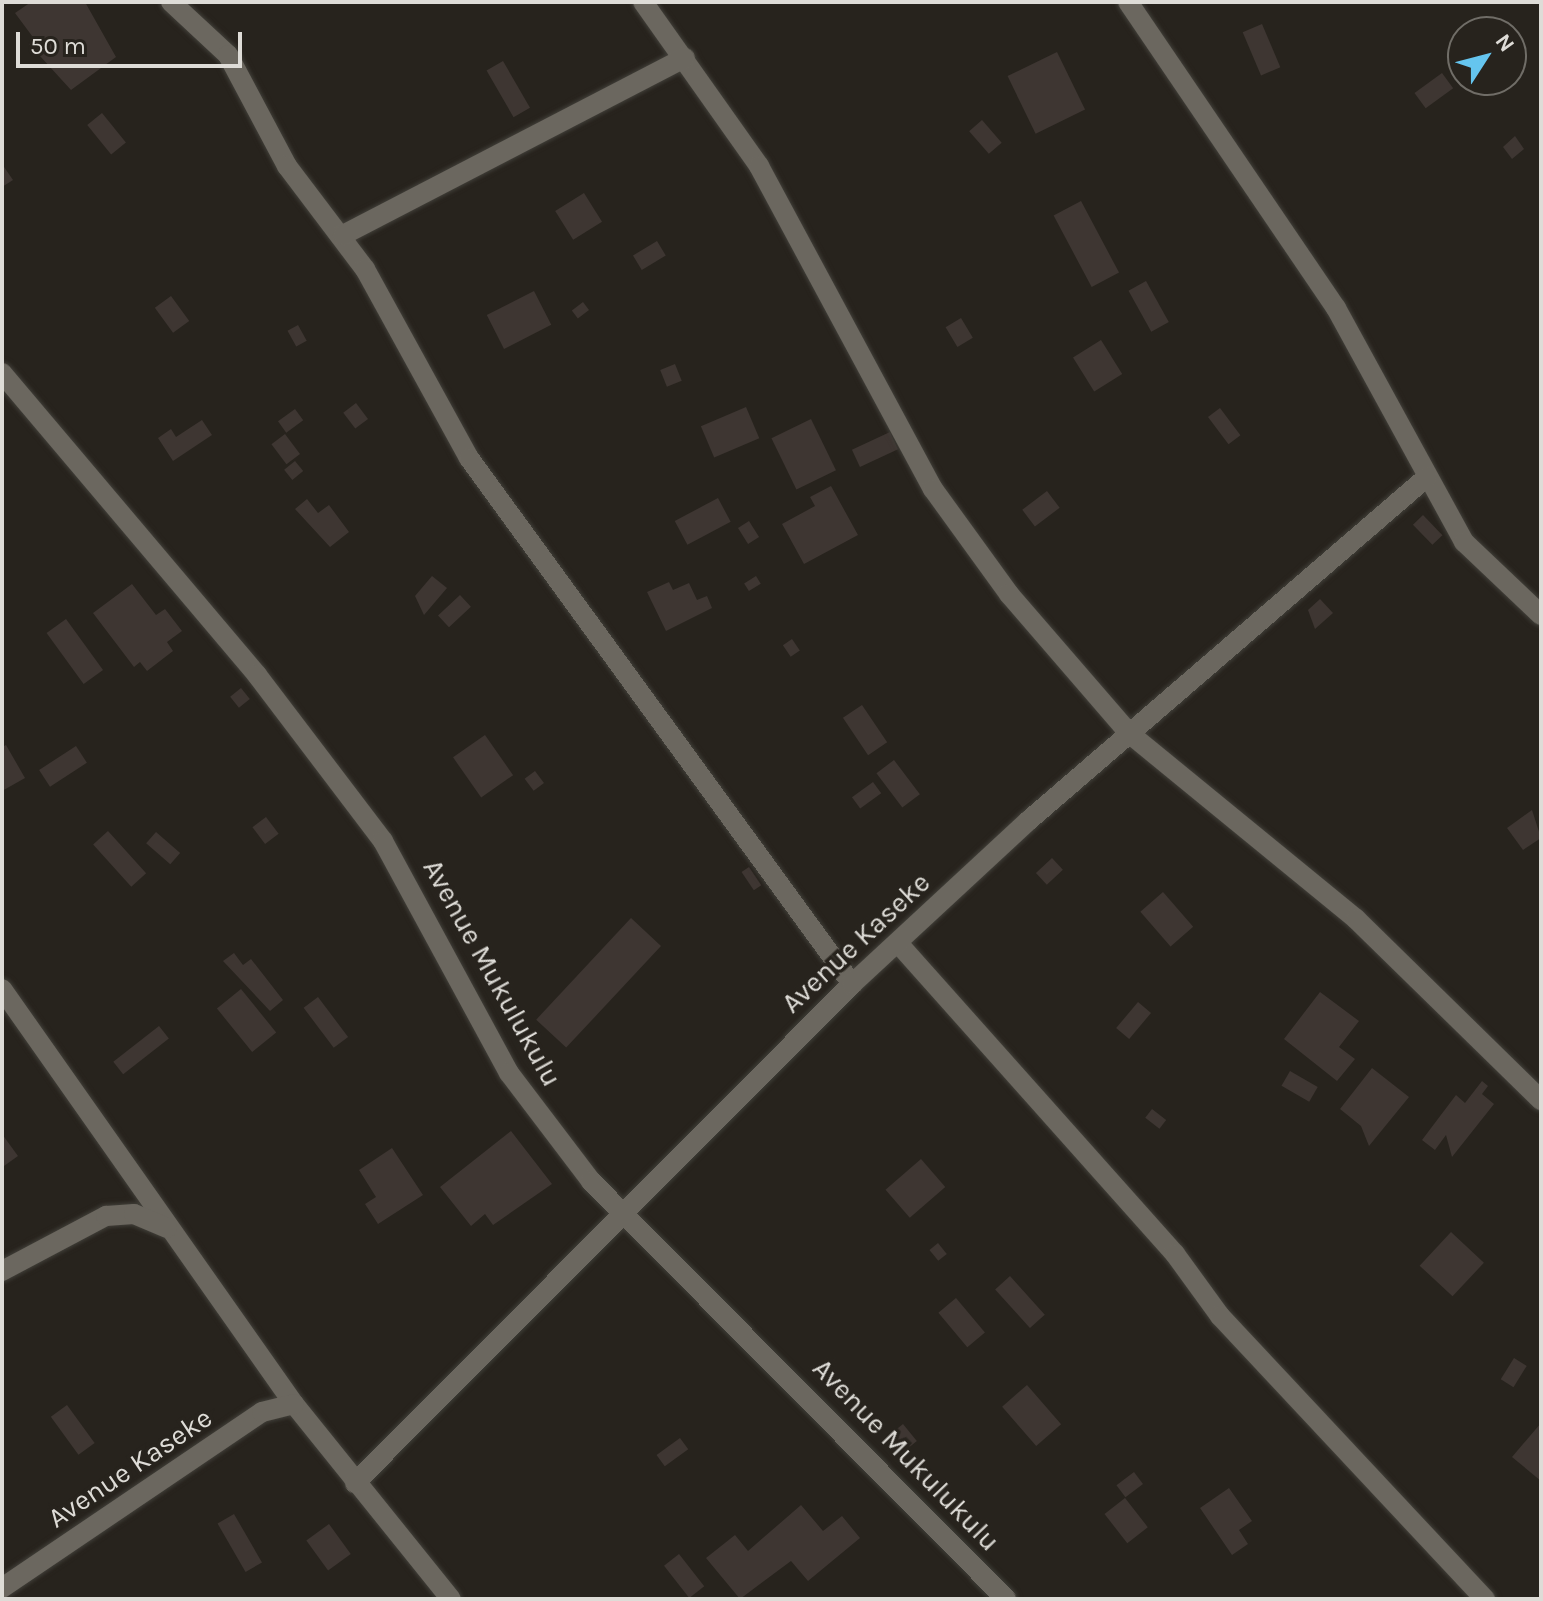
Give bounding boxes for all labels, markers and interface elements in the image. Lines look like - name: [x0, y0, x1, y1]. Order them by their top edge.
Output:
- scale bar: [20, 16, 246, 66]
- north arrow: [1447, 16, 1527, 96]
- text: N: [1490, 29, 1520, 57]
- text: 50 m: [30, 32, 86, 60]
- street label: Avenue Mukulukulu: [416, 854, 568, 1092]
- street label: Avenue Kaseke: [775, 866, 937, 1020]
- street label: Avenue Mukulukulu: [806, 1352, 1006, 1558]
- street label: Avenue Kaseke: [42, 1401, 218, 1535]

